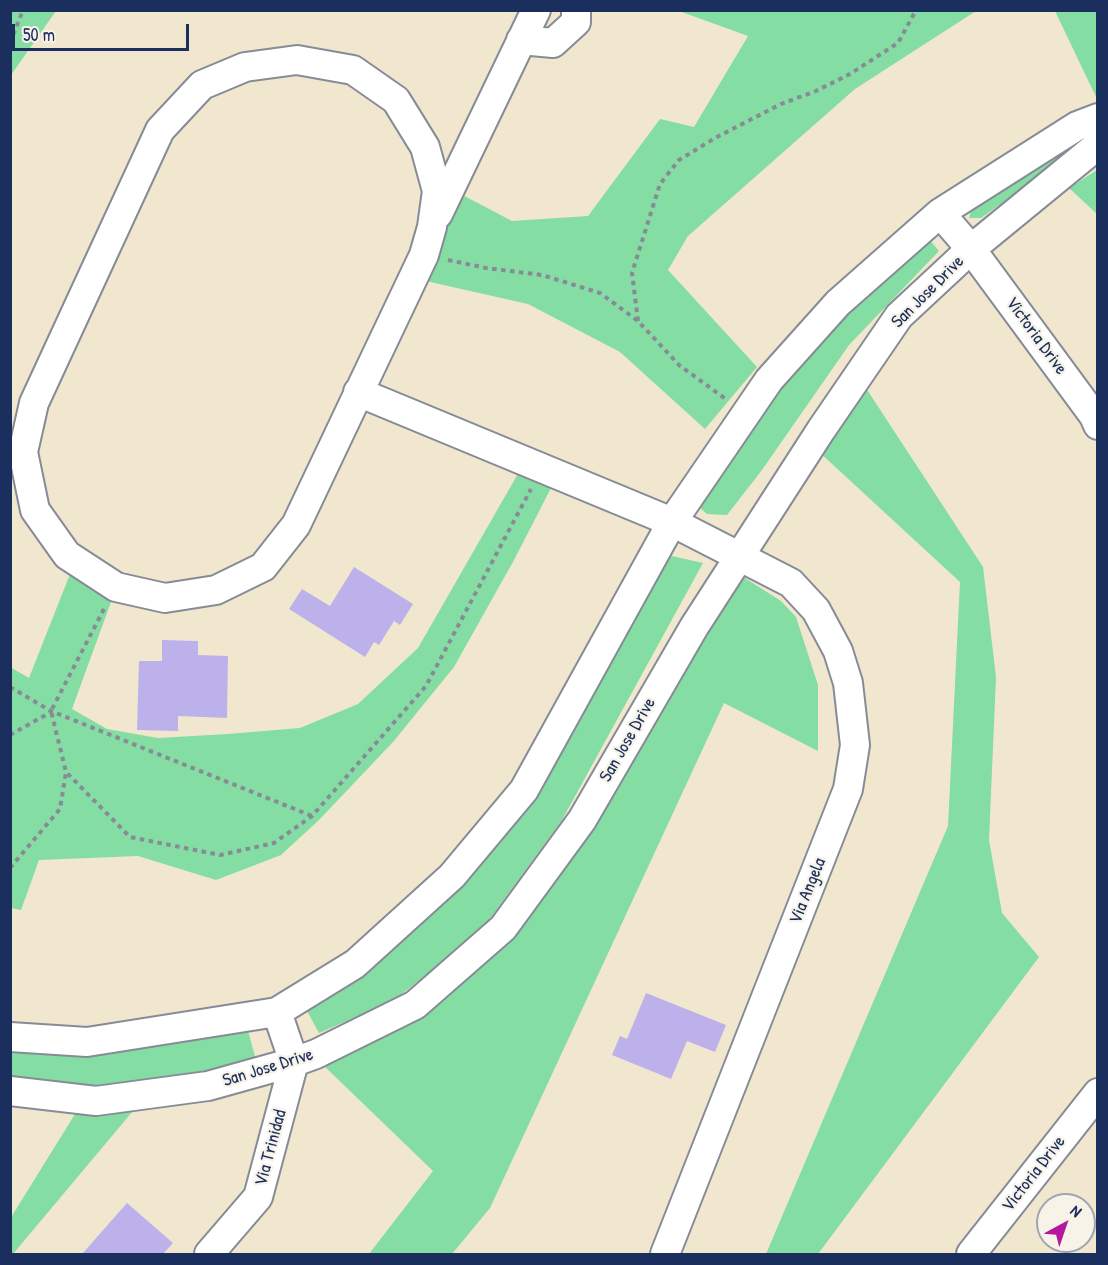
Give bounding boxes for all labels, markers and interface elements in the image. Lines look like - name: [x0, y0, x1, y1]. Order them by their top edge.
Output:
- scale bar: [15, 12, 192, 50]
- text: 50 m: [23, 22, 55, 47]
- street label: San Jose Drive: [887, 251, 969, 333]
- street label: Victoria Drive: [1001, 293, 1071, 379]
- street label: San Jose Drive: [595, 694, 661, 786]
- street label: Via Angela: [785, 855, 831, 927]
- street label: San Jose Drive: [220, 1044, 316, 1092]
- street label: Via Trinidad: [250, 1108, 292, 1188]
- street label: Victoria Drive: [998, 1132, 1070, 1216]
- north arrow: [1036, 1193, 1096, 1253]
- text: N: [1066, 1200, 1087, 1222]

